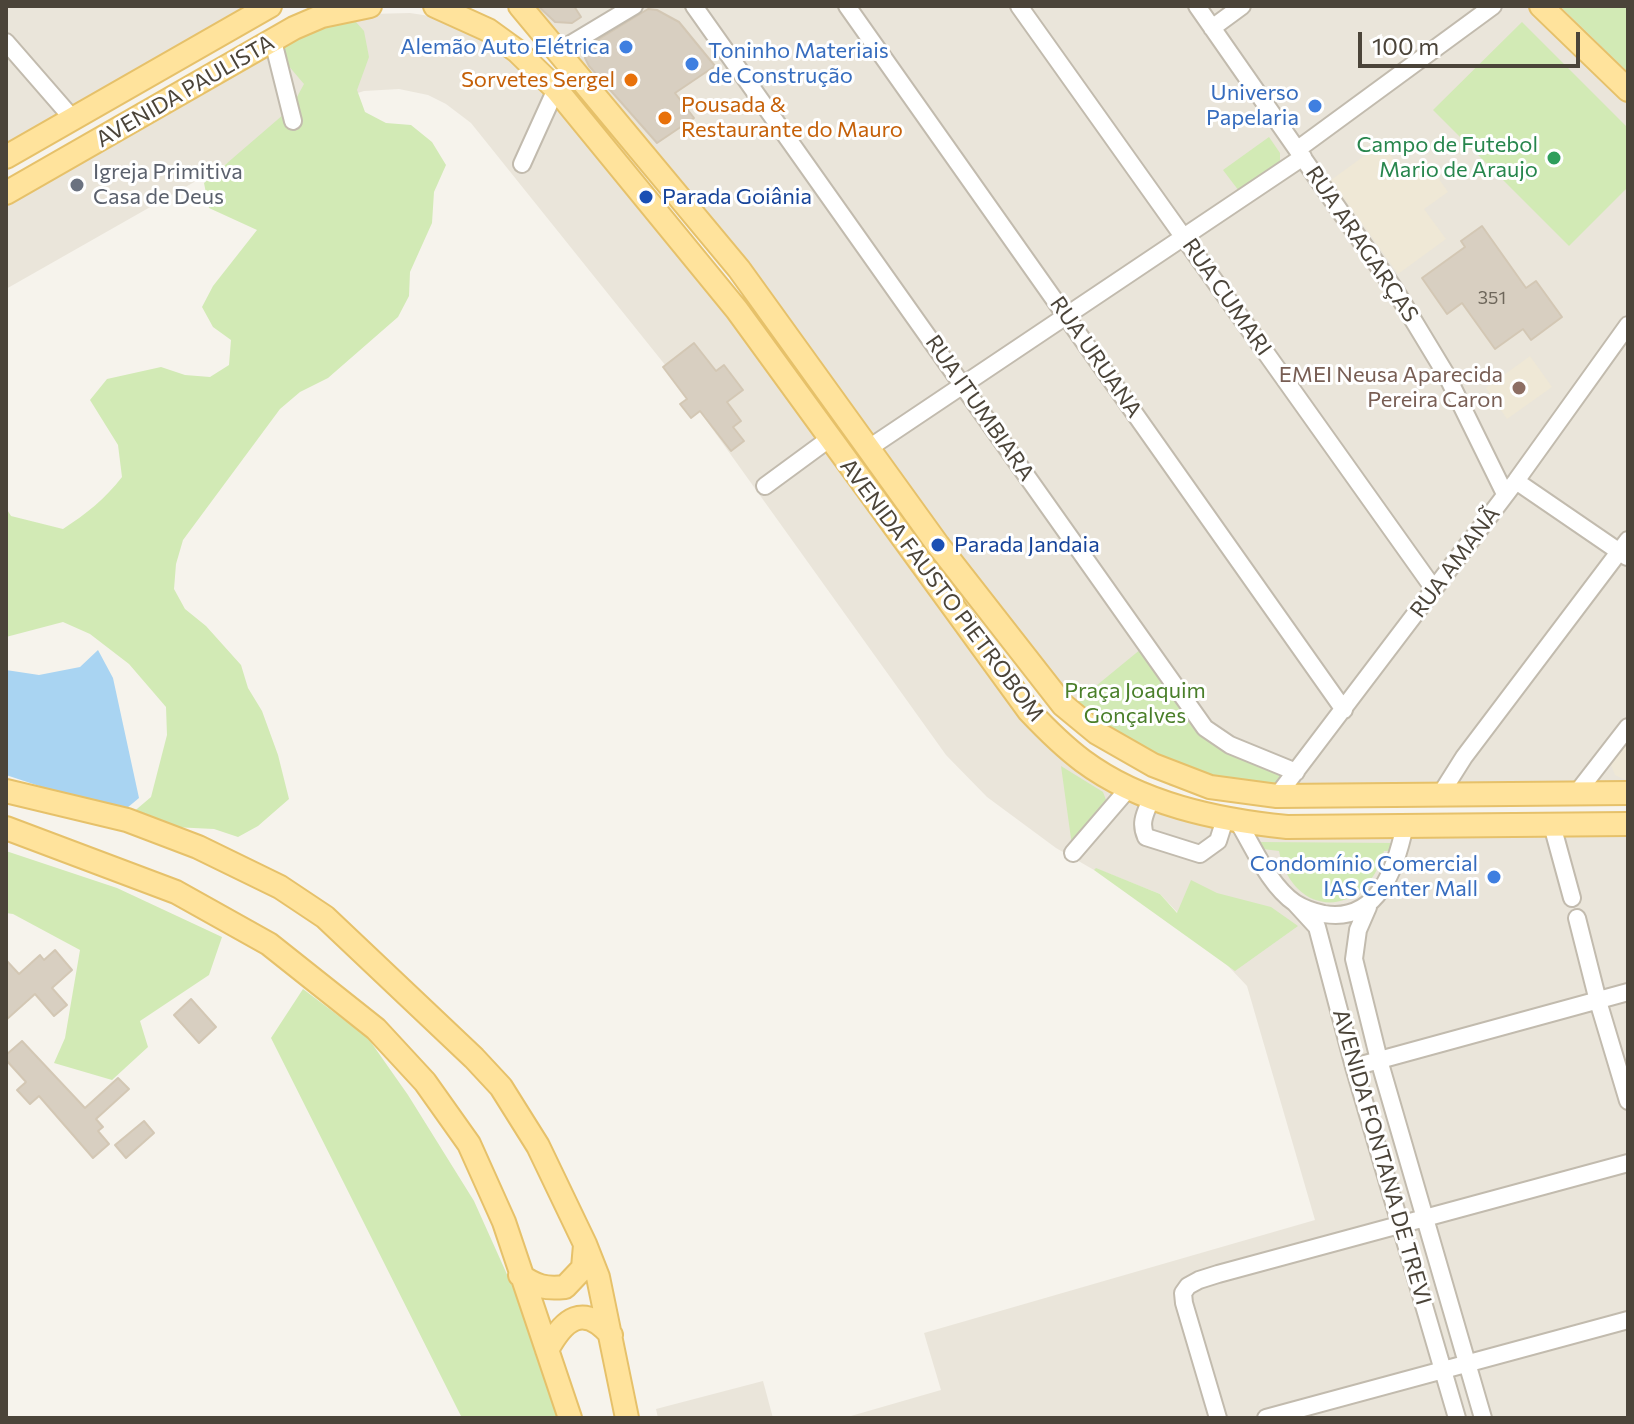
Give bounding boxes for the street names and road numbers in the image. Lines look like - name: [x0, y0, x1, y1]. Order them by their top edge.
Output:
- street label: AVENIDA PAULISTA: [91, 29, 279, 153]
- street label: RUA ARAGARÇAS: [1300, 161, 1424, 327]
- street label: RUA CUMARI: [1177, 233, 1277, 361]
- street label: RUA URUANA: [1045, 291, 1147, 423]
- street label: RUA ITUMBIARA: [920, 330, 1040, 486]
- street label: AVENIDA FAUSTO PIETROBOM: [834, 453, 1050, 727]
- street label: RUA AMANÃ: [1405, 501, 1505, 623]
- street label: AVENIDA FONTANA DE TREVI: [1327, 1006, 1437, 1308]

